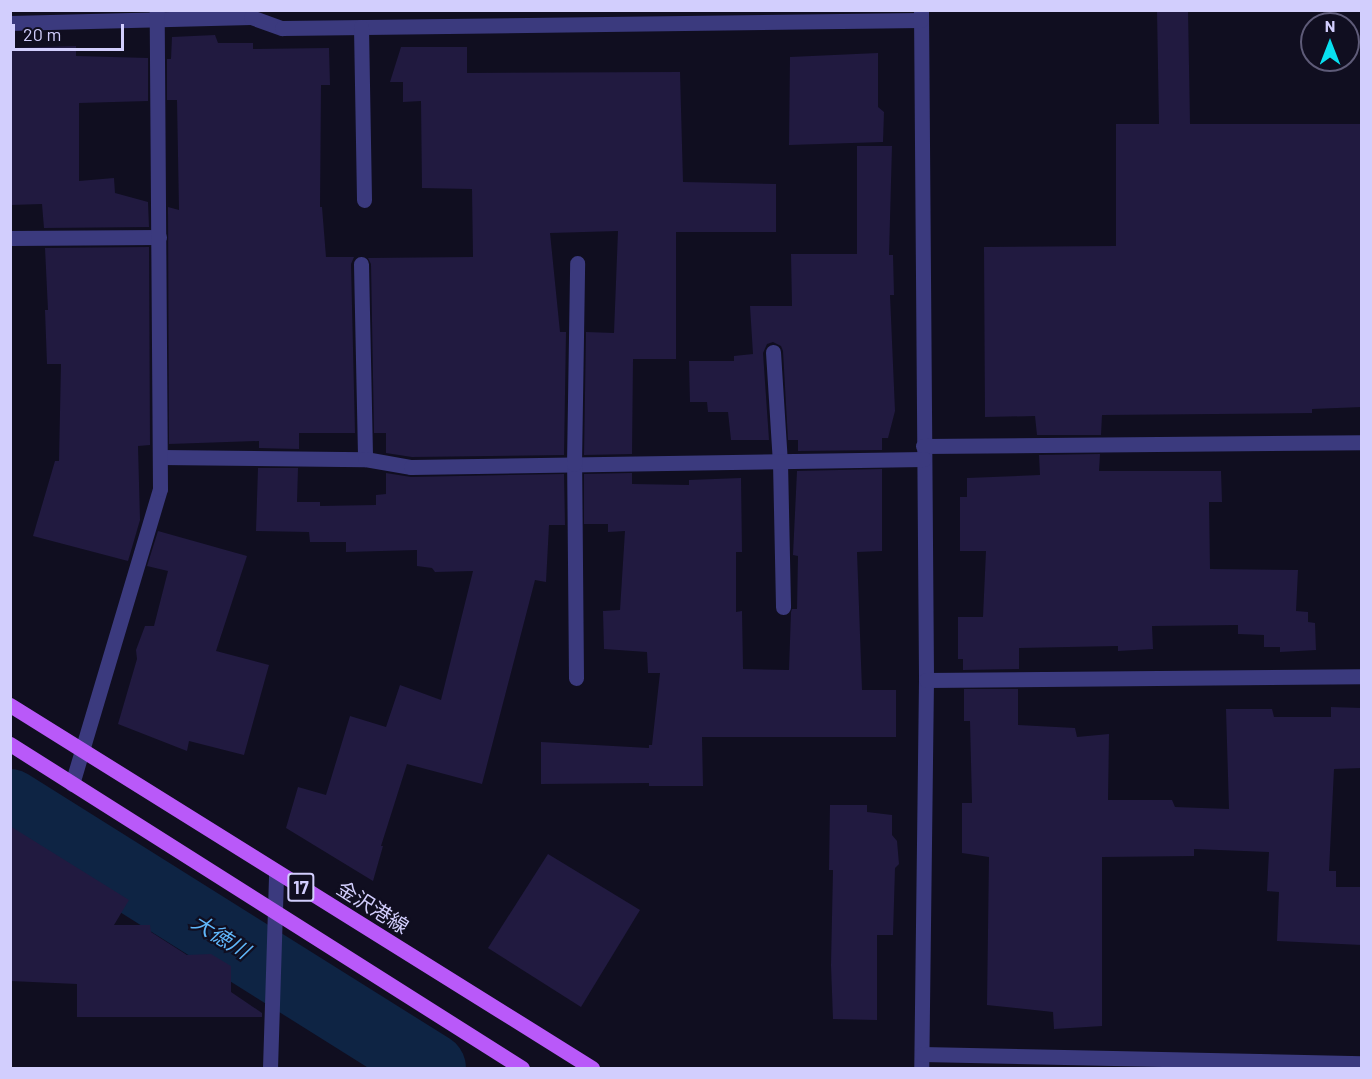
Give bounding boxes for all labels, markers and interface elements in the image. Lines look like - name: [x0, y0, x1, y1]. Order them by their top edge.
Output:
- scale bar: [15, 12, 128, 50]
- north arrow: [1300, 12, 1360, 72]
- text: N: [1325, 16, 1335, 35]
- text: 20 m: [23, 23, 61, 45]
- road number: 17: [286, 872, 316, 902]
- street label: 金沢港線: [333, 876, 413, 938]
- water label: 大徳川: [188, 909, 254, 963]

